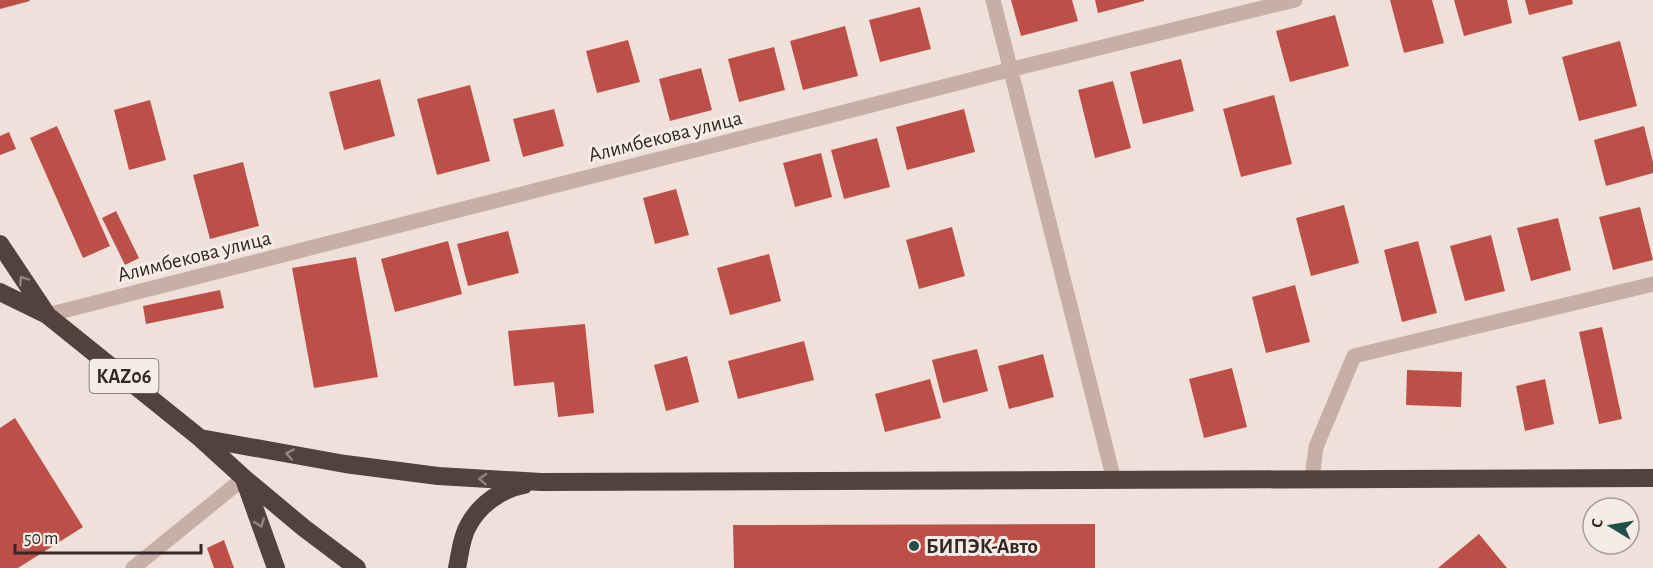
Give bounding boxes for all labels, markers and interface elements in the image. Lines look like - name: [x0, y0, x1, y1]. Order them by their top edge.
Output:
- street label: Алимбекова улица: [586, 107, 745, 166]
- street label: Алимбекова улица: [115, 227, 274, 286]
- one-way arrow: [20, 275, 31, 286]
- road number: KАZ06: [90, 359, 158, 393]
- one-way arrow: [285, 448, 295, 461]
- one-way arrow: [478, 472, 487, 485]
- north arrow: [1581, 496, 1641, 556]
- scale bar: [15, 517, 201, 555]
- one-way arrow: [252, 517, 265, 528]
- text: С: [1589, 517, 1606, 529]
- text: 50 m: [24, 530, 58, 548]
- place label: БИПЭК-Авто: [926, 536, 1038, 557]
- marker: БИПЭК-Авто: [907, 539, 921, 553]

